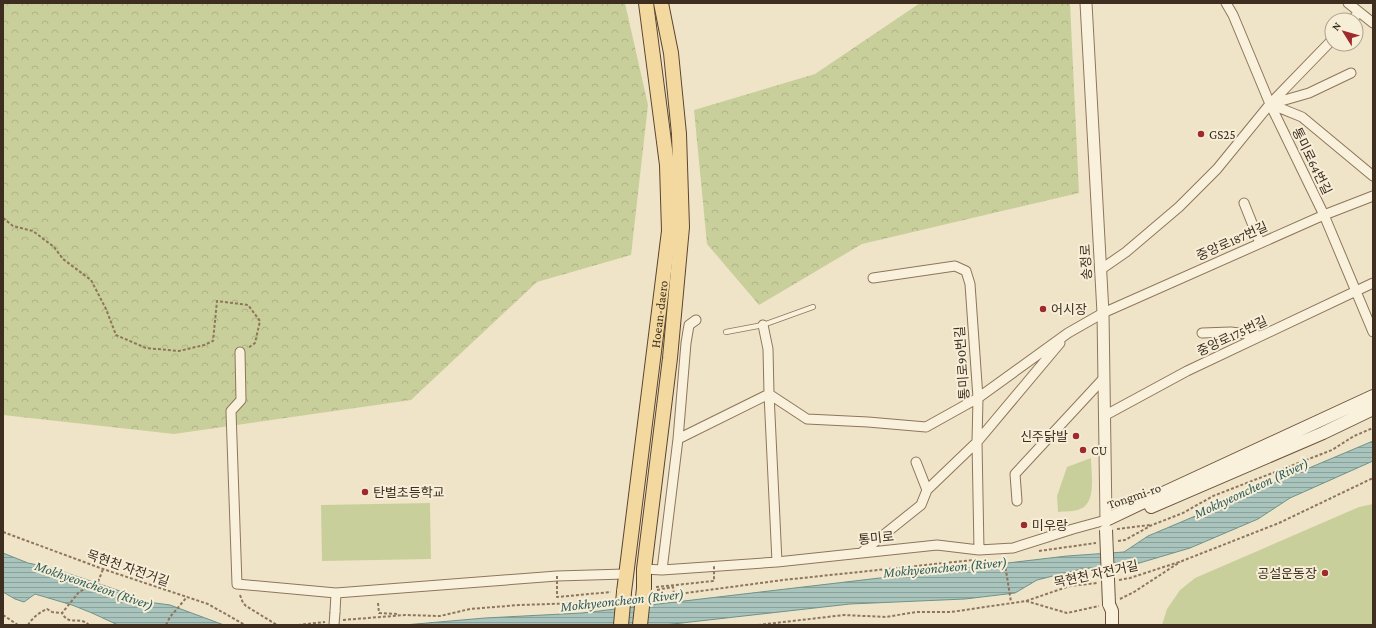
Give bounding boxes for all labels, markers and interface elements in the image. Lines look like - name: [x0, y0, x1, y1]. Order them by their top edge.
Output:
- north arrow: [1324, 12, 1364, 52]
- text: N: [1329, 19, 1343, 33]
- street label: 통미로64번길: [1289, 125, 1335, 197]
- place label: GS25: [1209, 127, 1236, 142]
- marker: GS25: [1196, 129, 1206, 139]
- street label: 중앙로187번길: [1194, 219, 1270, 263]
- street label: 송정로: [1078, 244, 1094, 280]
- street label: Hoean-daero: [647, 279, 670, 349]
- place label: 어시장: [1051, 302, 1087, 317]
- marker: 어시장: [1038, 304, 1048, 314]
- street label: 중앙로175번길: [1194, 313, 1270, 359]
- street label: 통미로90번길: [952, 326, 972, 400]
- place label: 신주닭발: [1020, 429, 1068, 444]
- marker: 신주닭발: [1071, 431, 1081, 441]
- place label: CU: [1091, 443, 1107, 458]
- marker: CU: [1078, 445, 1088, 455]
- water label: Mokhyeoncheon (River): [1190, 455, 1311, 523]
- street label: Tongmi-ro: [1105, 480, 1163, 512]
- place label: 탄벌초등학교: [373, 485, 445, 500]
- marker: 탄벌초등학교: [360, 487, 370, 497]
- place label: 미우랑: [1032, 518, 1068, 533]
- marker: 미우랑: [1019, 520, 1029, 530]
- street label: 통미로: [857, 529, 895, 547]
- street label: 목현천 자전거길: [85, 547, 171, 589]
- water label: Mokhyeoncheon (River): [881, 554, 1008, 581]
- water label: Mokhyeoncheon (River): [31, 557, 155, 614]
- street label: 목현천 자전거길: [1052, 558, 1140, 590]
- place label: 공설운동장: [1257, 566, 1317, 581]
- marker: 공설운동장: [1320, 568, 1330, 578]
- water label: Mokhyeoncheon (River): [558, 586, 685, 616]

